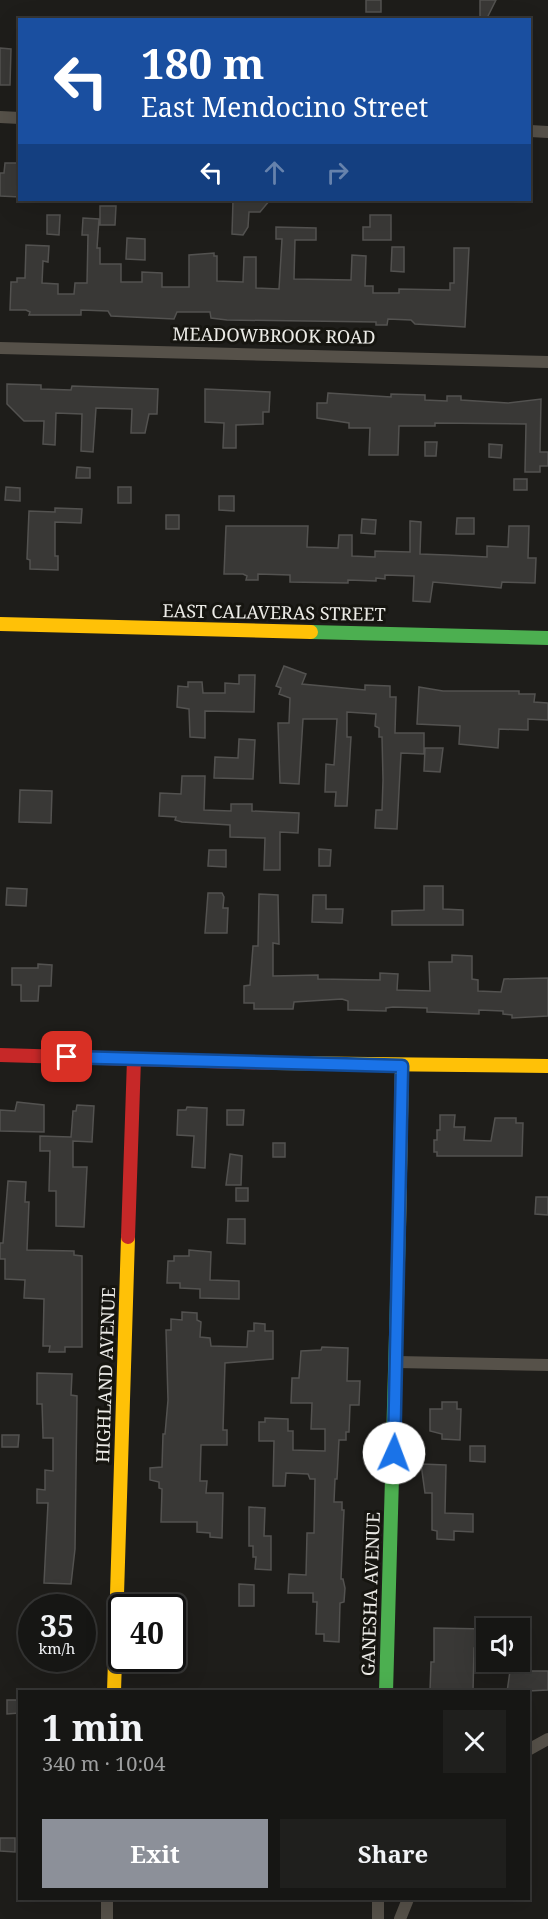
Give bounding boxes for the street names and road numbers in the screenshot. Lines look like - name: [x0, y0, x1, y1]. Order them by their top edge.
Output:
- street label: MEADOWBROOK ROAD: [172, 321, 376, 349]
- street label: EAST CALAVERAS STREET: [162, 598, 386, 626]
- street label: HIGHLAND AVENUE: [90, 1287, 120, 1463]
- street label: GANESHA AVENUE: [355, 1511, 385, 1677]

